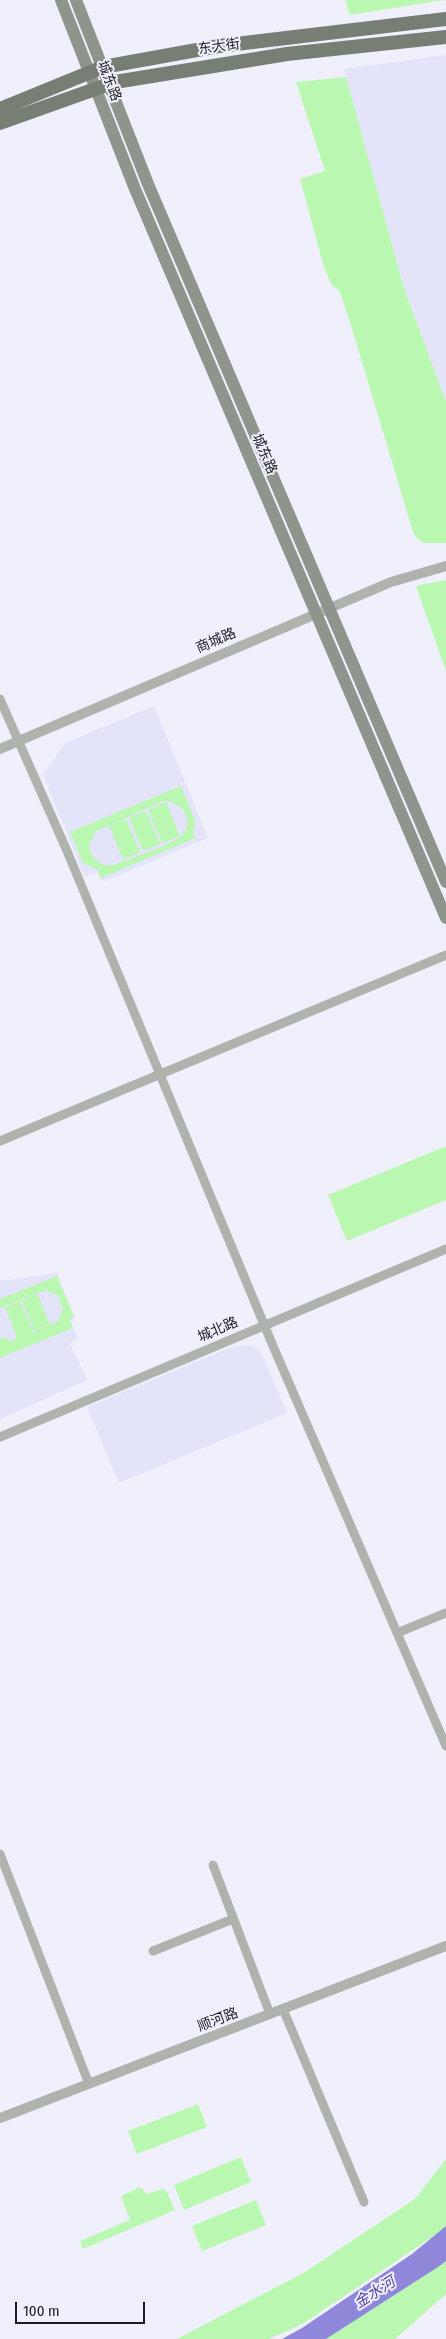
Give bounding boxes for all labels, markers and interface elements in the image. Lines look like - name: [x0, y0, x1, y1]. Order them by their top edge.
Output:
- street label: 东大街: [197, 36, 241, 58]
- street label: 城东路: [94, 58, 124, 104]
- street label: 城东路: [248, 431, 280, 477]
- street label: 商城路: [193, 625, 239, 657]
- street label: 城北路: [195, 1314, 241, 1346]
- street label: 顺河路: [195, 2005, 241, 2035]
- water label: 金水河: [351, 2273, 399, 2313]
- scale bar: [18, 2292, 148, 2324]
- text: 100 m: [23, 2302, 60, 2320]

